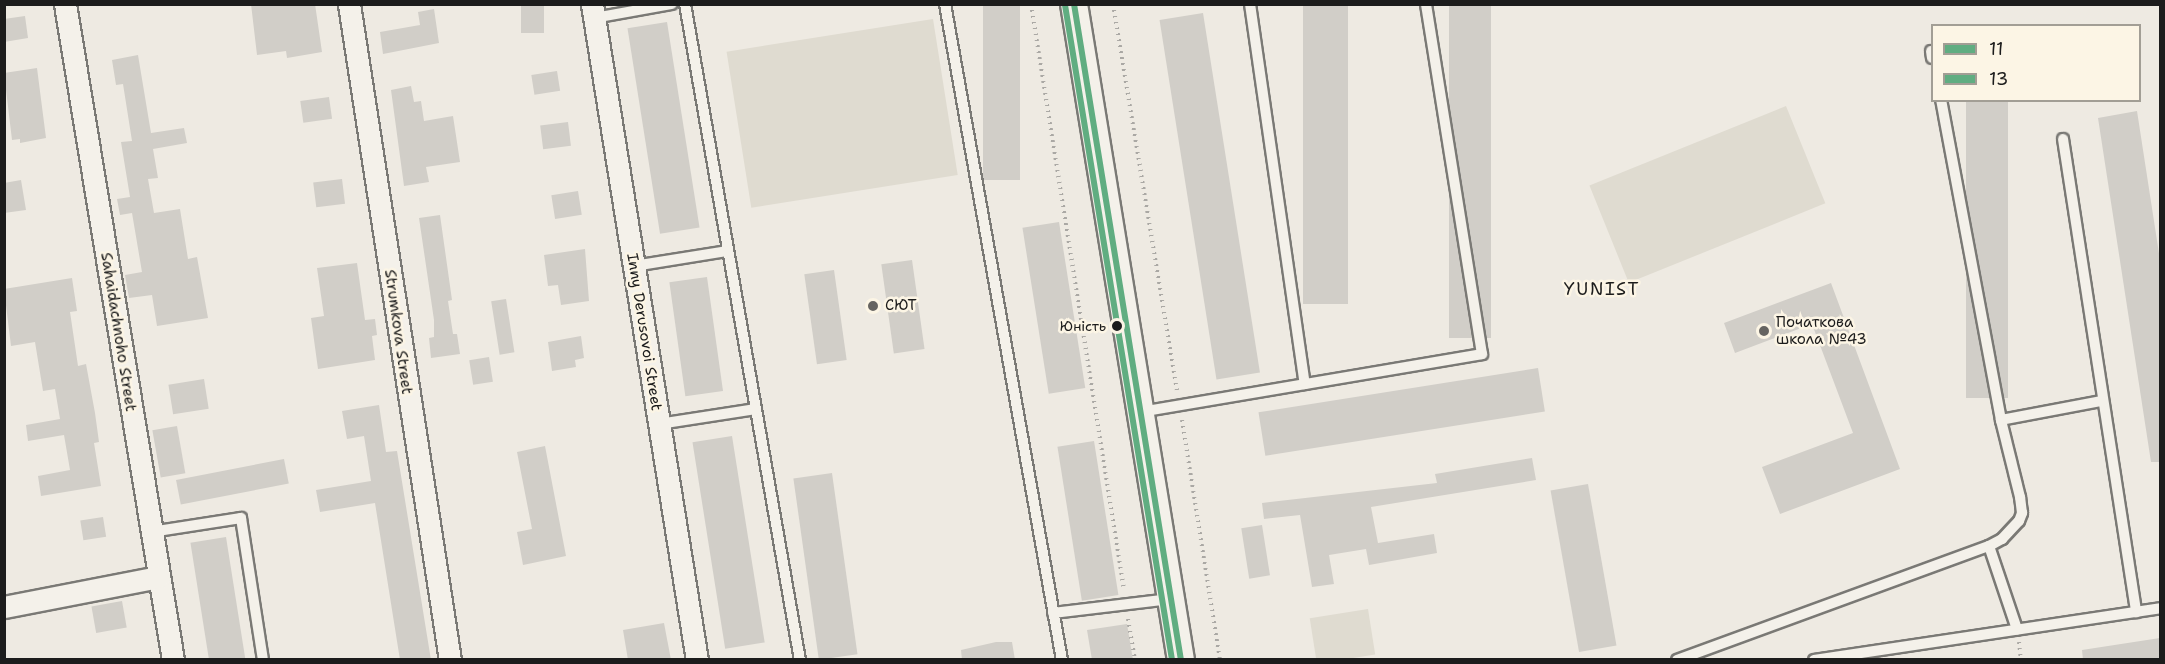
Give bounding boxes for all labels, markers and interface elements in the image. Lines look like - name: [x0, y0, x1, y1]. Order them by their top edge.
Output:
- legend: [1931, 24, 2141, 102]
- text: 11: [1989, 37, 2003, 61]
- text: 13: [1989, 67, 2008, 91]
- street label: Sahaidachnoho Street: [97, 251, 139, 413]
- street label: Inny Derusovoi Street: [623, 252, 665, 412]
- street label: Strumkova Street: [380, 268, 416, 396]
- district label: YUNIST: [1564, 278, 1640, 300]
- place label: СЮТ: [885, 297, 917, 315]
- marker: СЮТ: [866, 299, 880, 313]
- place label: Початкова школа №43: [1776, 313, 1867, 348]
- place label: Юність: [1060, 318, 1106, 334]
- marker: Юність: [1111, 320, 1123, 332]
- marker: Початкова школа №43: [1757, 324, 1771, 338]

